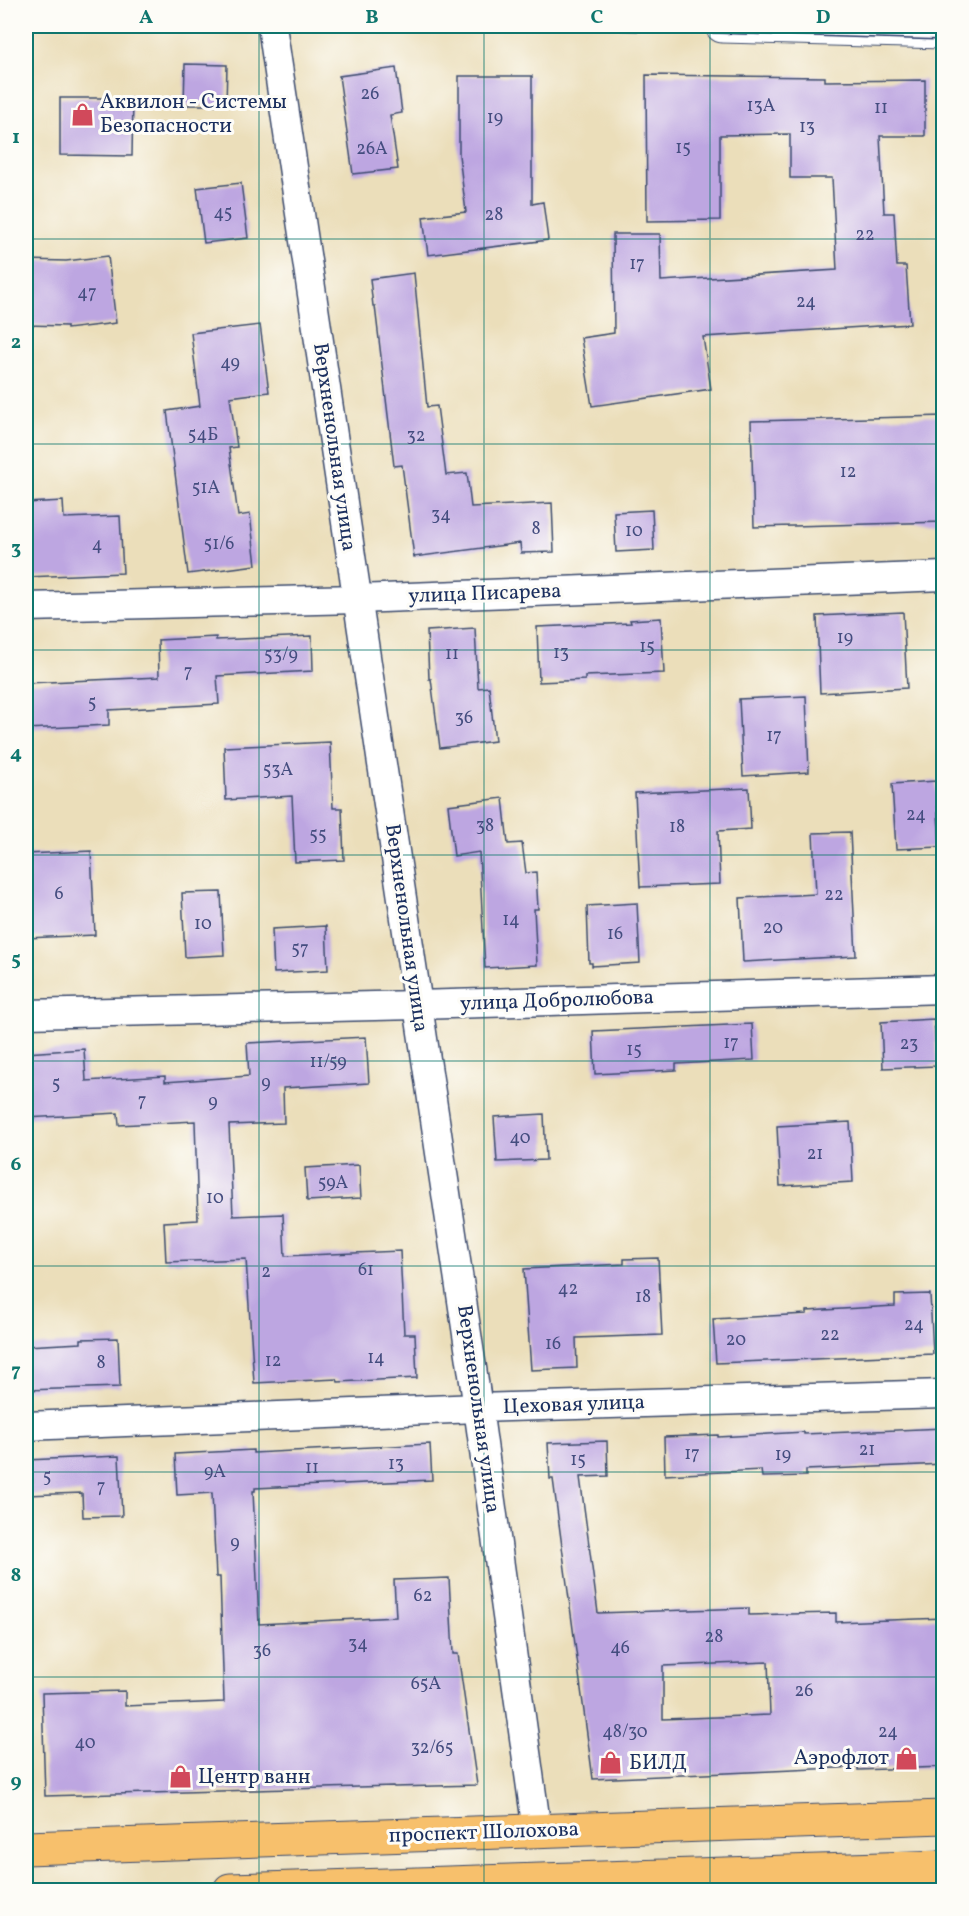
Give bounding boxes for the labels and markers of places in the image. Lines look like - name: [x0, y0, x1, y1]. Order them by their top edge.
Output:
- place label: Аквилон - Системы Безопасности: [100, 88, 287, 141]
- shop icon: Аквилон - Системы Безопасности: [69, 101, 95, 127]
- place label: Аэрофлот: [794, 1744, 889, 1773]
- shop icon: Аэрофлот: [894, 1745, 920, 1771]
- place label: БИЛД: [629, 1749, 687, 1778]
- shop icon: БИЛД: [598, 1750, 624, 1776]
- place label: Центр ванн: [198, 1763, 311, 1792]
- shop icon: Центр ванн: [167, 1764, 193, 1790]

